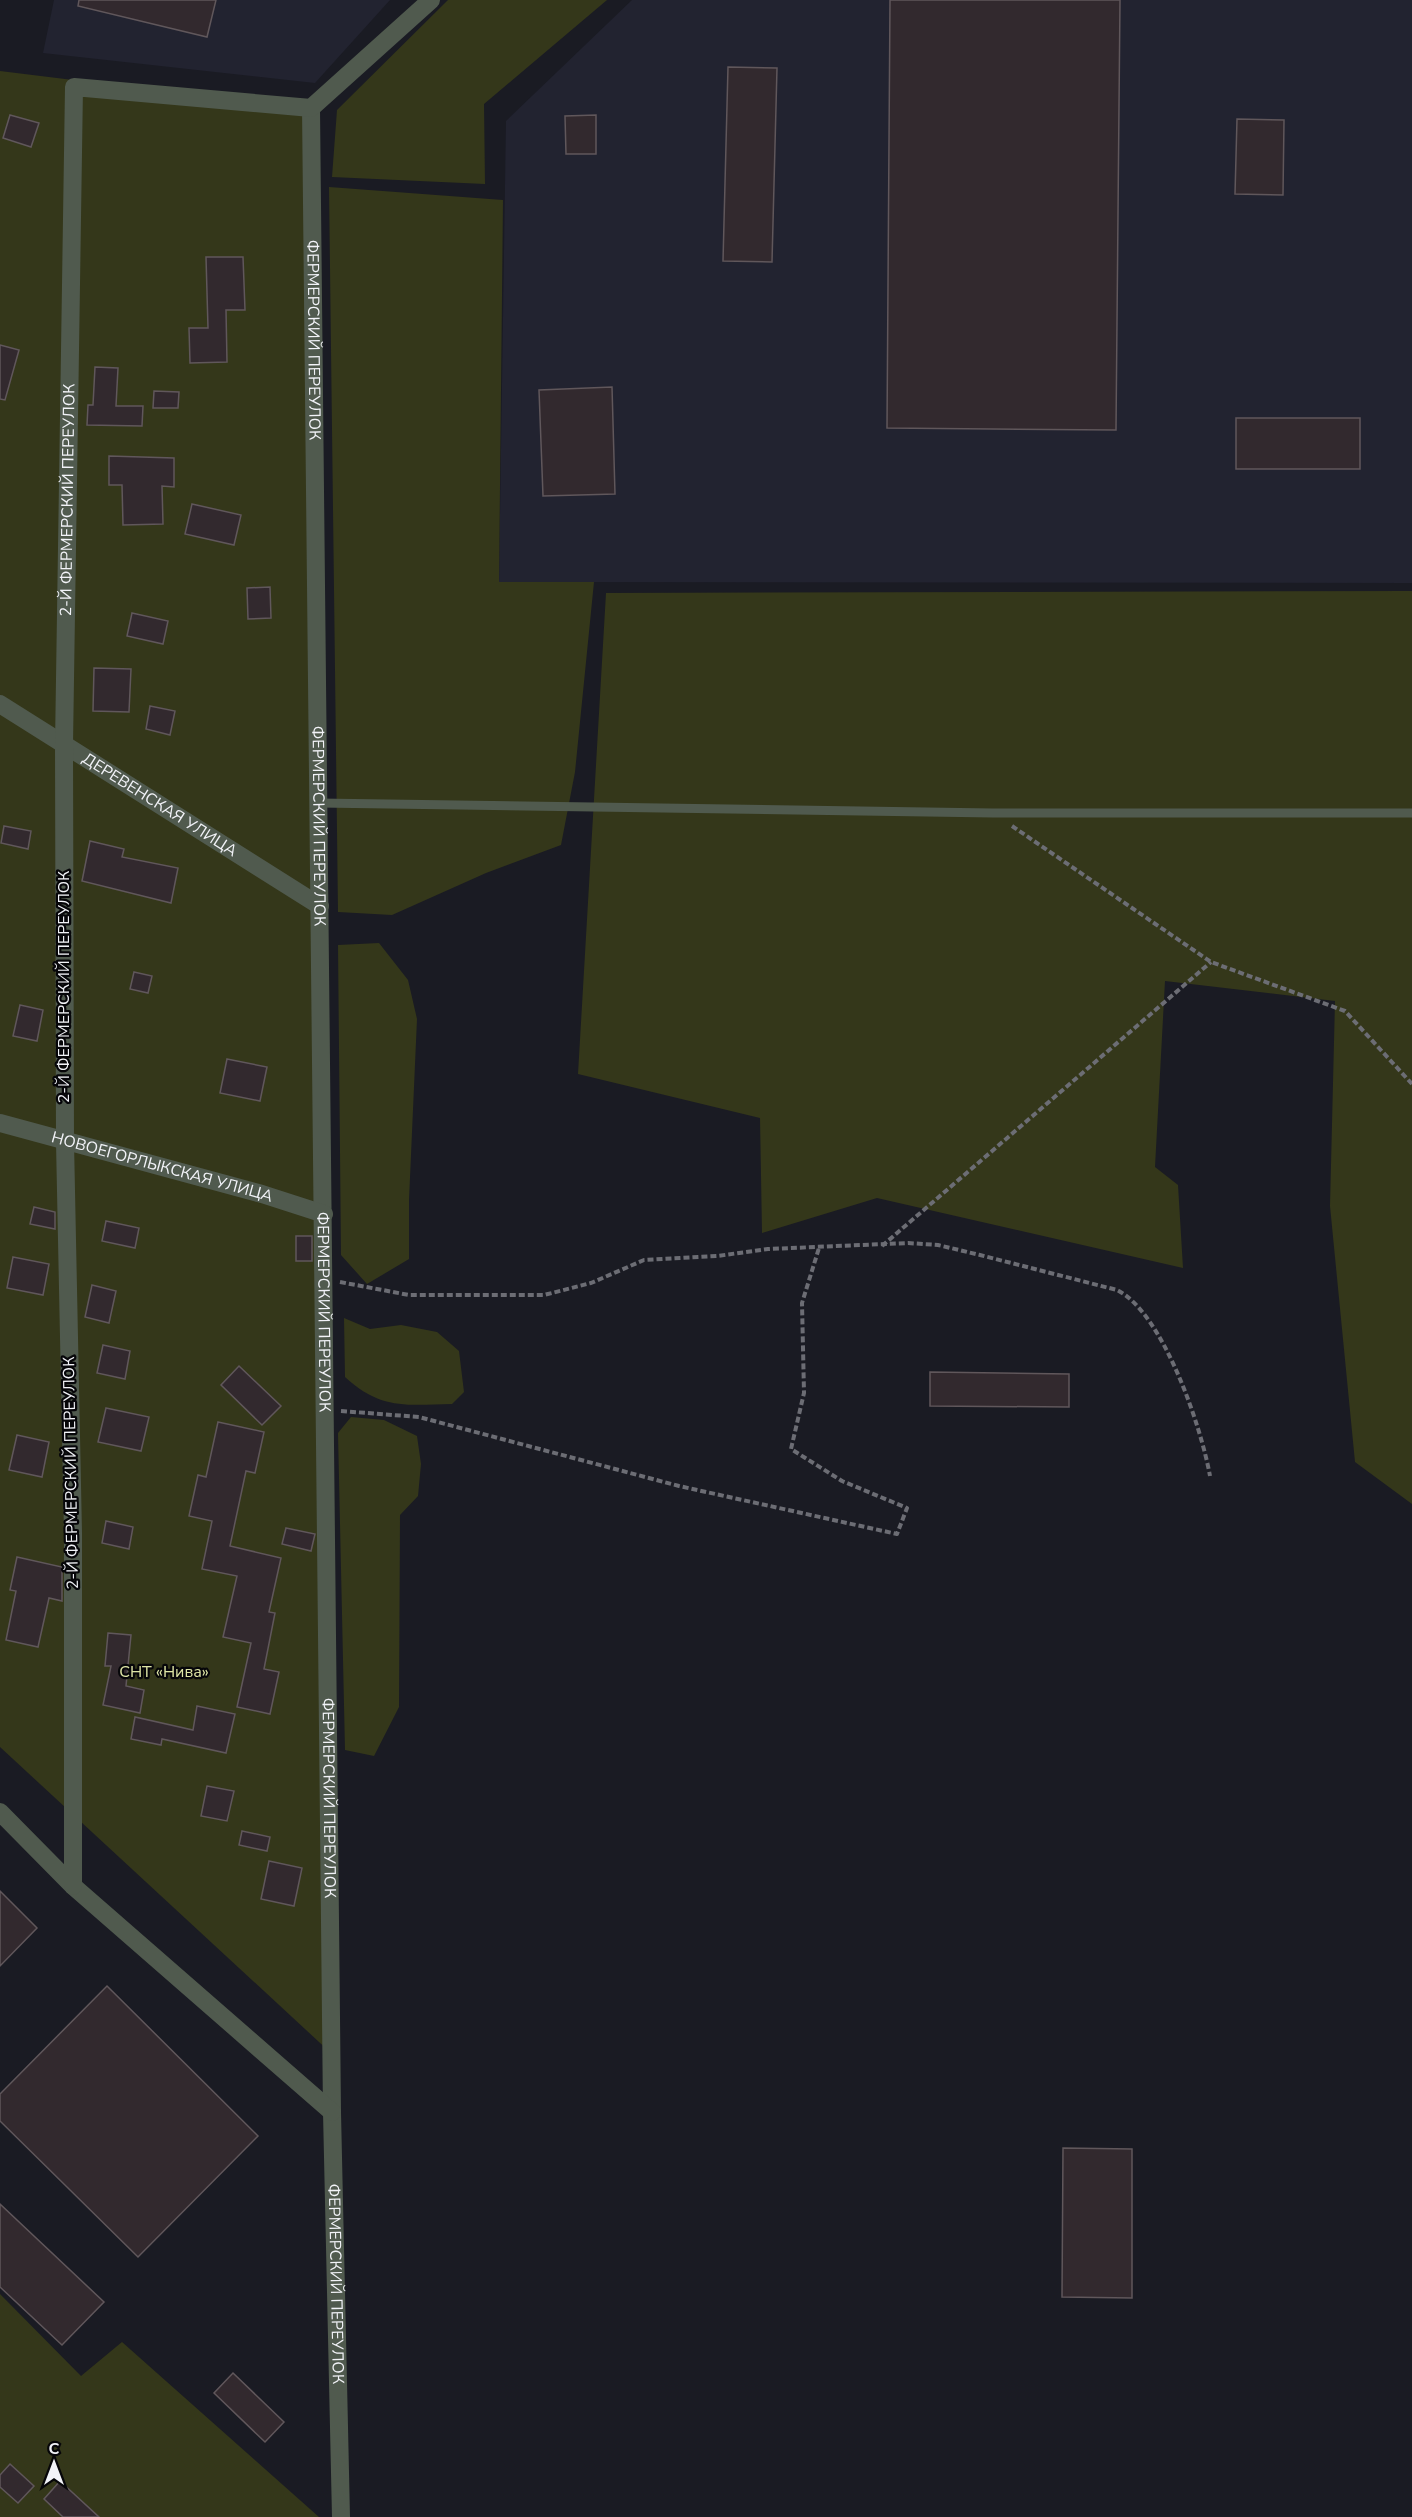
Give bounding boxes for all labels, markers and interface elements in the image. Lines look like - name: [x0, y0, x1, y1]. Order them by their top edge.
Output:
- street label: ФЕРМЕРСКИЙ ПЕРЕУЛОК: [301, 240, 325, 441]
- street label: 2-Й ФЕРМЕРСКИЙ ПЕРЕУЛОК: [55, 383, 81, 617]
- street label: ФЕРМЕРСКИЙ ПЕРЕУЛОК: [306, 726, 331, 927]
- street label: ДЕРЕВЕНСКАЯ УЛИЦА: [78, 748, 242, 862]
- street label: 2-Й ФЕРМЕРСКИЙ ПЕРЕУЛОК: [53, 870, 75, 1103]
- street label: НОВОЕГОРЛЫКСКАЯ УЛИЦА: [49, 1126, 276, 1208]
- street label: ФЕРМЕРСКИЙ ПЕРЕУЛОК: [312, 1212, 336, 1413]
- street label: 2-Й ФЕРМЕРСКИЙ ПЕРЕУЛОК: [58, 1356, 84, 1590]
- park label: СНТ «Нива»: [119, 1661, 209, 1683]
- street label: ФЕРМЕРСКИЙ ПЕРЕУЛОК: [317, 1698, 341, 1899]
- street label: ФЕРМЕРСКИЙ ПЕРЕУЛОК: [323, 2183, 349, 2385]
- north arrow: [24, 2433, 84, 2493]
- text: С: [49, 2438, 60, 2460]

